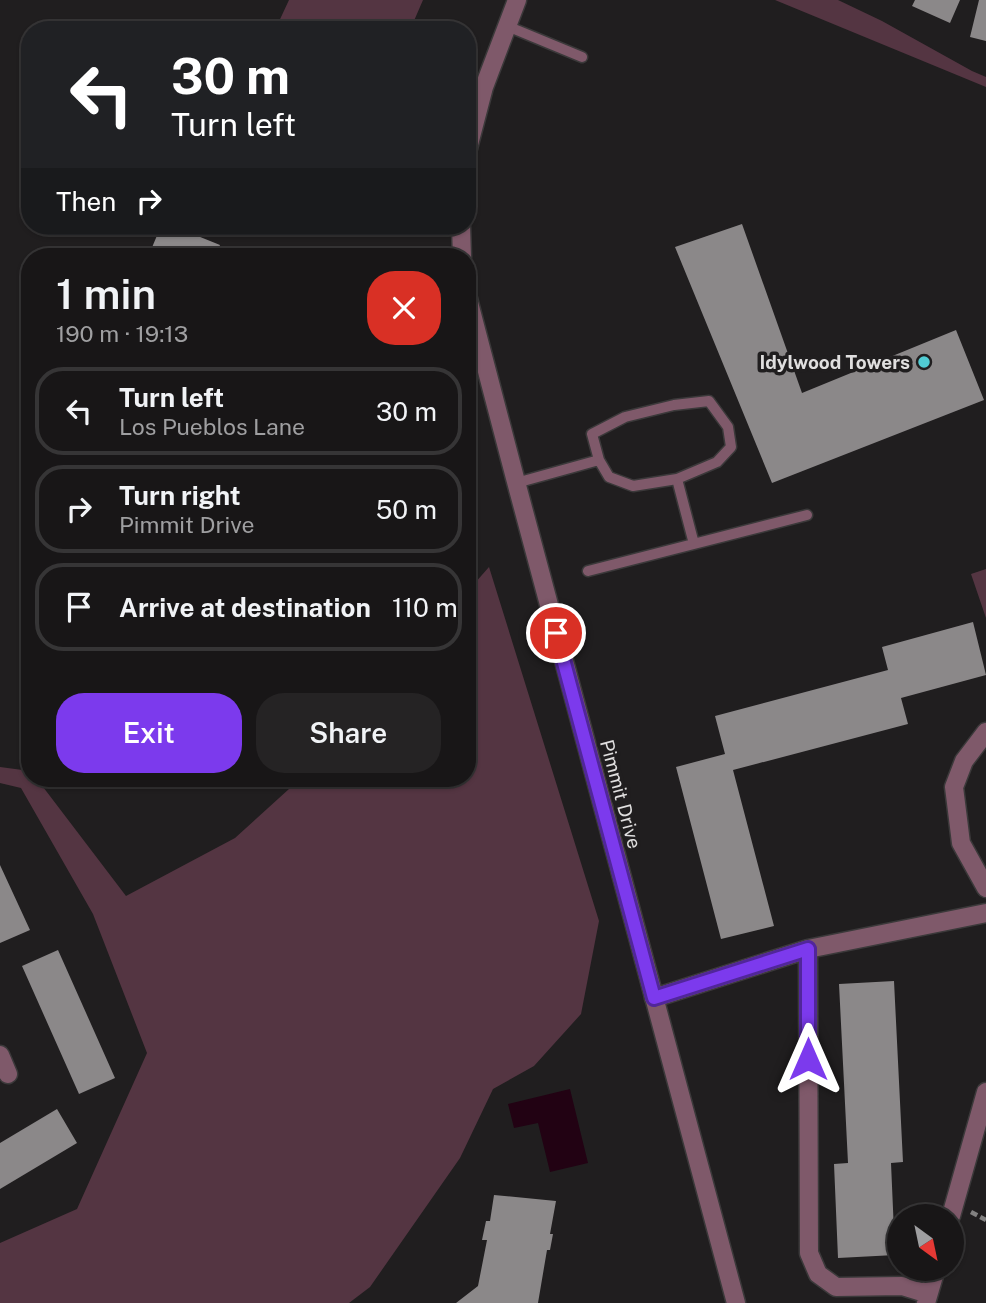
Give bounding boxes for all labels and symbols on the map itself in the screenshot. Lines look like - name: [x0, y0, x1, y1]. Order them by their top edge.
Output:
- place label: Idylwood Towers: [760, 351, 910, 373]
- marker: Idylwood Towers: [916, 354, 932, 370]
- pin: [526, 603, 586, 663]
- street label: Pimmit Drive: [596, 737, 646, 851]
- position arrow: [771, 1022, 845, 1096]
- north arrow: [887, 1204, 964, 1281]

